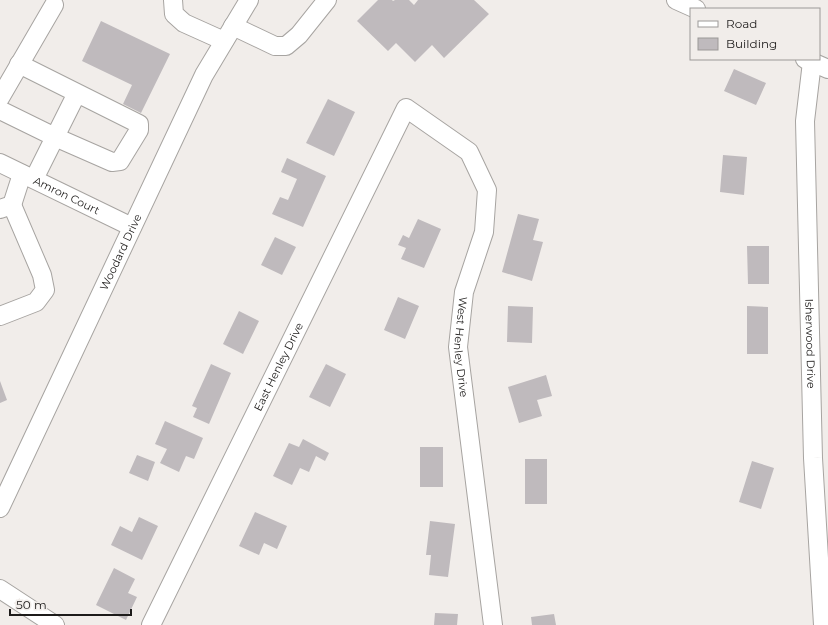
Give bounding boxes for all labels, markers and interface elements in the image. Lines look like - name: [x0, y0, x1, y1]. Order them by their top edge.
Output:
- legend: [690, 8, 820, 60]
- text: Road: [726, 16, 757, 31]
- text: Building: [726, 36, 777, 51]
- street label: Amron Court: [31, 173, 103, 218]
- street label: Woodard Drive: [97, 211, 145, 292]
- street label: West Henley Drive: [451, 296, 471, 398]
- street label: Isherwood Drive: [802, 298, 818, 389]
- street label: East Henley Drive: [251, 320, 306, 413]
- scale bar: [10, 591, 131, 617]
- text: 50 m: [16, 597, 47, 612]

